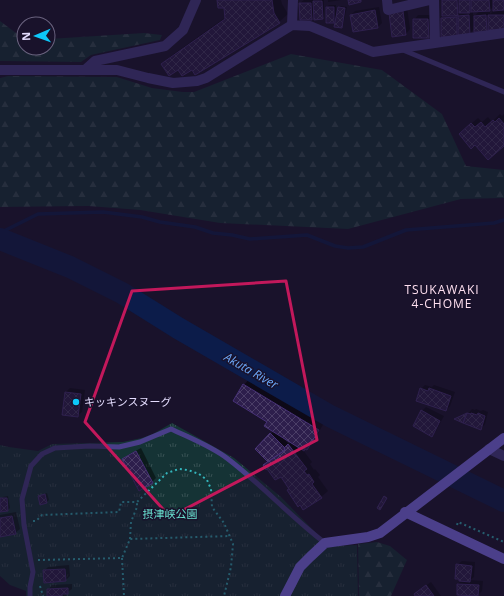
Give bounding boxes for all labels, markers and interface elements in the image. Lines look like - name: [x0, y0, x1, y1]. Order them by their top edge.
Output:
- north arrow: [16, 16, 56, 56]
- text: N: [18, 32, 33, 41]
- district label: TSUKAWAKI 4-CHOME: [404, 281, 480, 312]
- water label: Akuta River: [220, 348, 282, 393]
- place label: キッキンスヌーグ: [84, 394, 171, 409]
- marker: キッキンスヌーグ: [71, 397, 81, 407]
- park label: 摂津峡公園: [143, 506, 198, 521]

